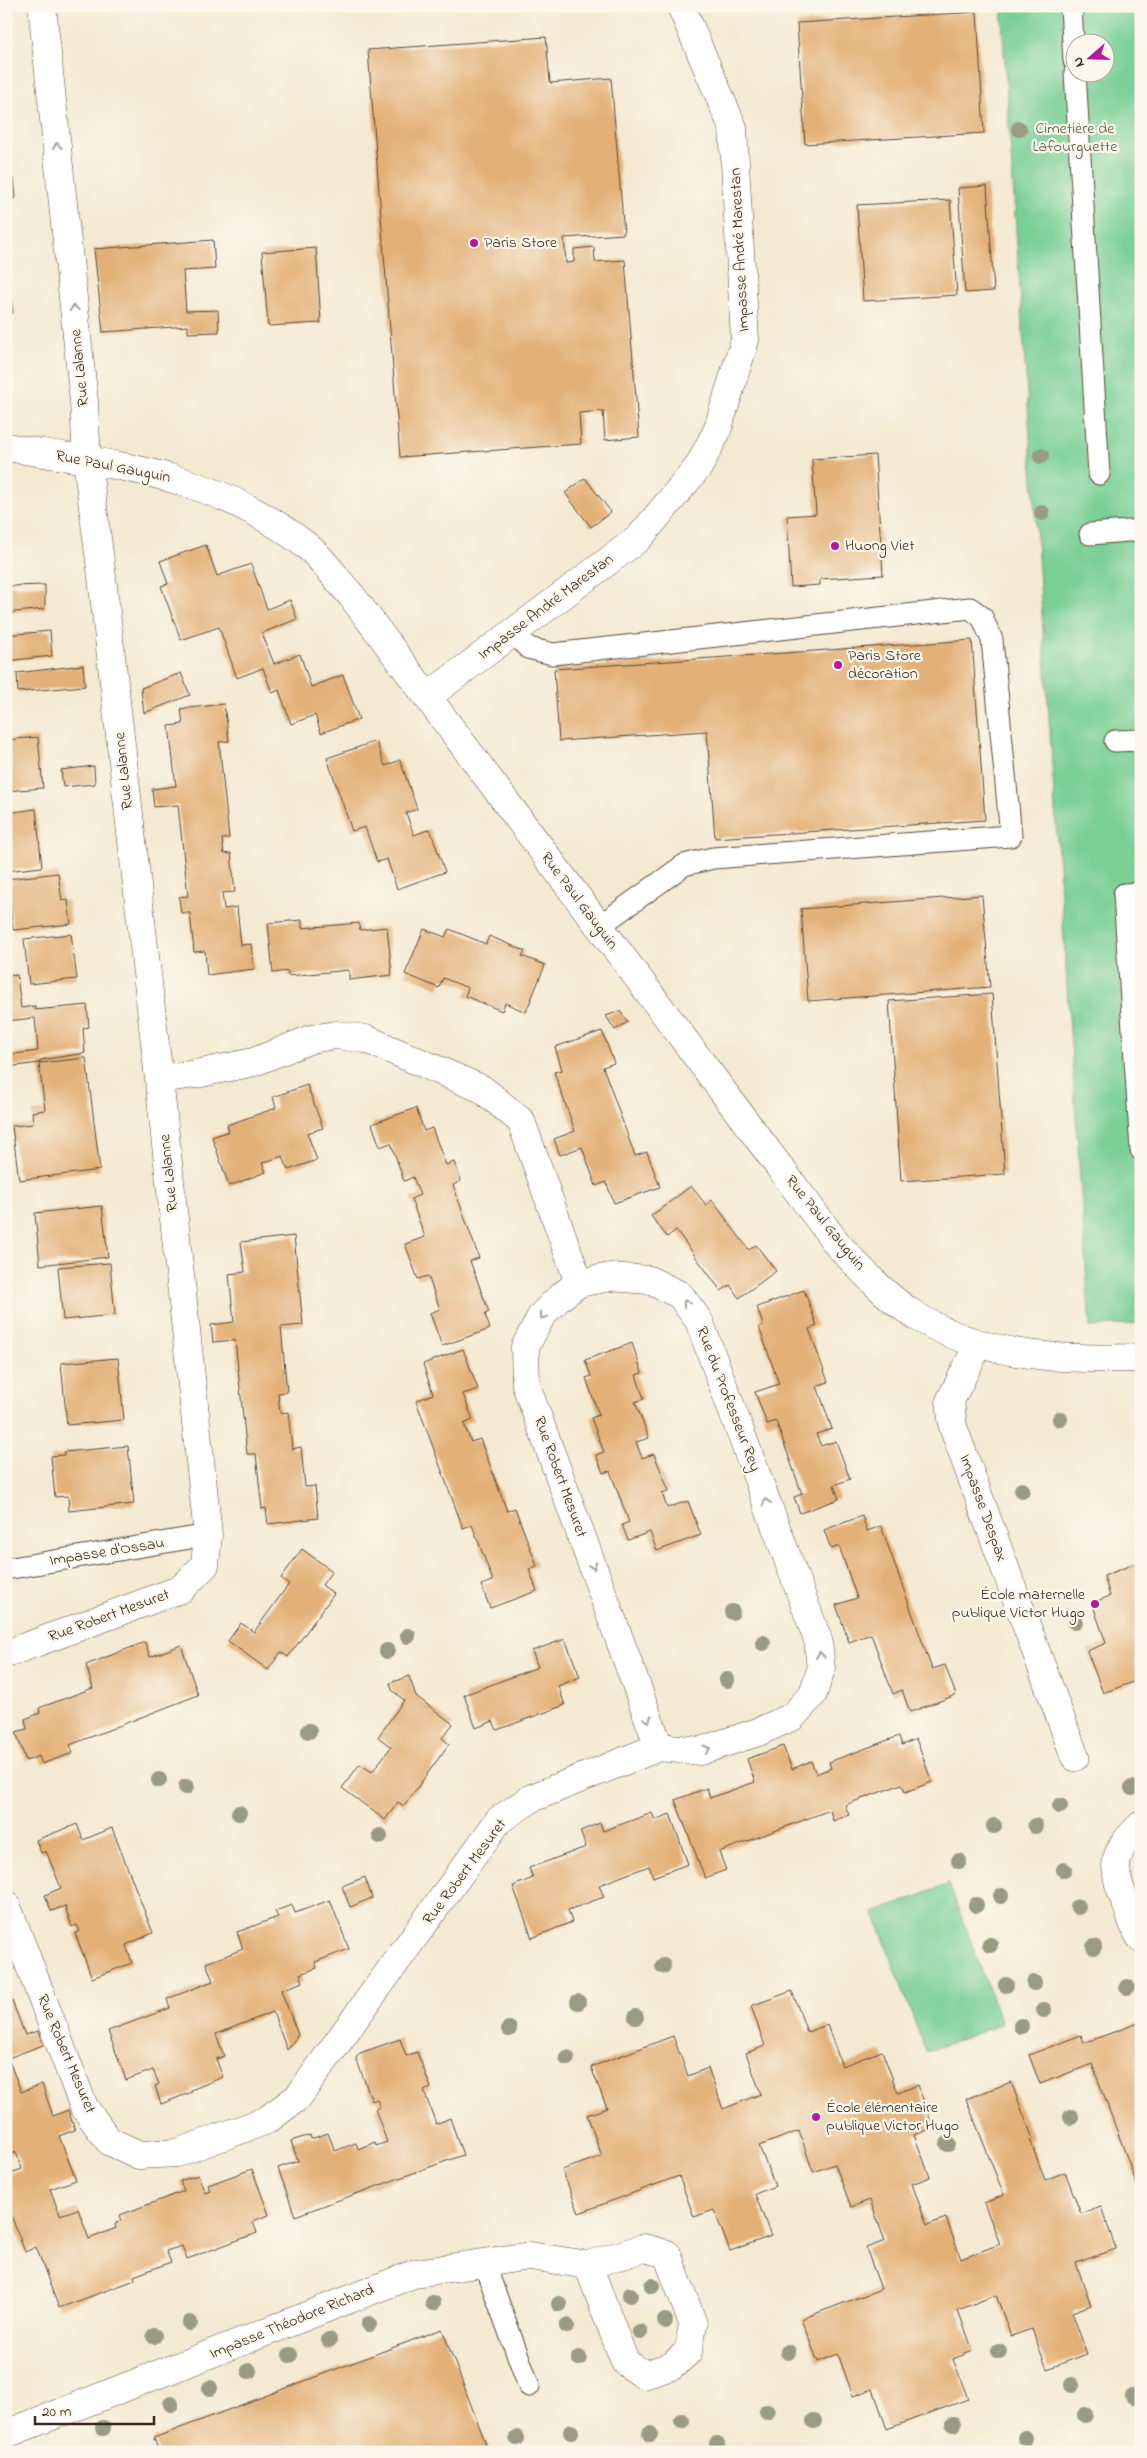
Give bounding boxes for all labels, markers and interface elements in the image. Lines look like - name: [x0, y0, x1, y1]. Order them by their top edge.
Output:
- north arrow: [1064, 32, 1114, 82]
- text: N: [1068, 54, 1091, 70]
- park label: Cimetière de Lafourguette: [1033, 117, 1118, 159]
- one-way arrow: [52, 142, 63, 150]
- street label: Impasse André Marestan: [724, 167, 756, 333]
- place label: Paris Store: [484, 231, 558, 255]
- marker: Paris Store: [468, 237, 480, 249]
- one-way arrow: [69, 303, 80, 311]
- street label: Rue Lalanne: [64, 327, 96, 408]
- street label: Rue Paul Gauguin: [53, 444, 173, 490]
- place label: Huong Viet: [845, 534, 915, 558]
- marker: Huong Viet: [829, 540, 841, 552]
- street label: Impasse André Marestan: [473, 548, 619, 666]
- place label: Paris Store décoration: [848, 644, 922, 686]
- marker: Paris Store décoration: [832, 659, 844, 671]
- street label: Rue Lalanne: [108, 730, 140, 811]
- street label: Rue Paul Gauguin: [534, 847, 624, 955]
- street label: Rue Lalanne: [153, 1132, 185, 1213]
- street label: Rue Paul Gauguin: [779, 1170, 871, 1276]
- one-way arrow: [683, 1300, 692, 1309]
- one-way arrow: [540, 1310, 549, 1320]
- street label: Rue du Professeur Rey: [689, 1323, 767, 1475]
- street label: Rue Robert Mesuret: [527, 1413, 593, 1542]
- street label: Impasse Despax: [952, 1451, 1014, 1565]
- one-way arrow: [762, 1498, 773, 1507]
- street label: Impasse d'Ossau: [48, 1531, 166, 1573]
- one-way arrow: [587, 1561, 597, 1570]
- street label: Rue Robert Mesuret: [45, 1583, 174, 1649]
- place label: École maternelle publique Victor Hugo: [952, 1583, 1086, 1625]
- marker: École maternelle publique Victor Hugo: [1089, 1598, 1101, 1610]
- one-way arrow: [815, 1651, 826, 1659]
- one-way arrow: [642, 1714, 652, 1723]
- one-way arrow: [702, 1744, 710, 1754]
- street label: Rue Robert Mesuret: [417, 1813, 513, 1930]
- street label: Rue Robert Mesuret: [30, 1991, 102, 2118]
- place label: École élémentaire publique Victor Hugo: [826, 2096, 959, 2138]
- marker: École élémentaire publique Victor Hugo: [810, 2111, 822, 2123]
- street label: Impasse Théodore Richard: [206, 2278, 378, 2366]
- scale bar: [35, 2393, 154, 2425]
- text: 20 m: [42, 2401, 72, 2423]

